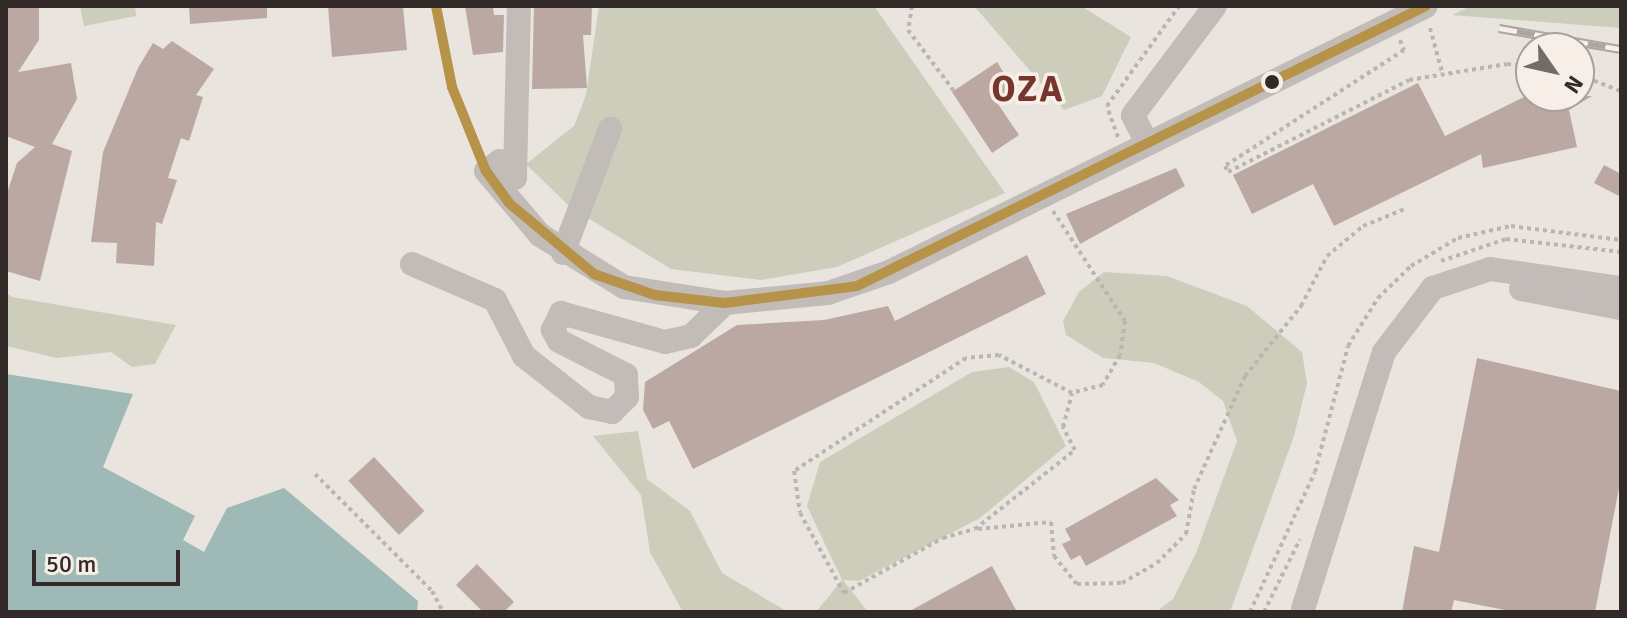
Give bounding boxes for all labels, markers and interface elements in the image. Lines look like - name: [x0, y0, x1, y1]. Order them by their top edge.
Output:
- north arrow: [1515, 32, 1595, 112]
- district label: OZA: [991, 68, 1065, 112]
- text: N: [1558, 71, 1589, 98]
- unlabelled marker: [1264, 74, 1280, 90]
- scale bar: [36, 534, 184, 584]
- text: 50 m: [46, 549, 96, 579]

